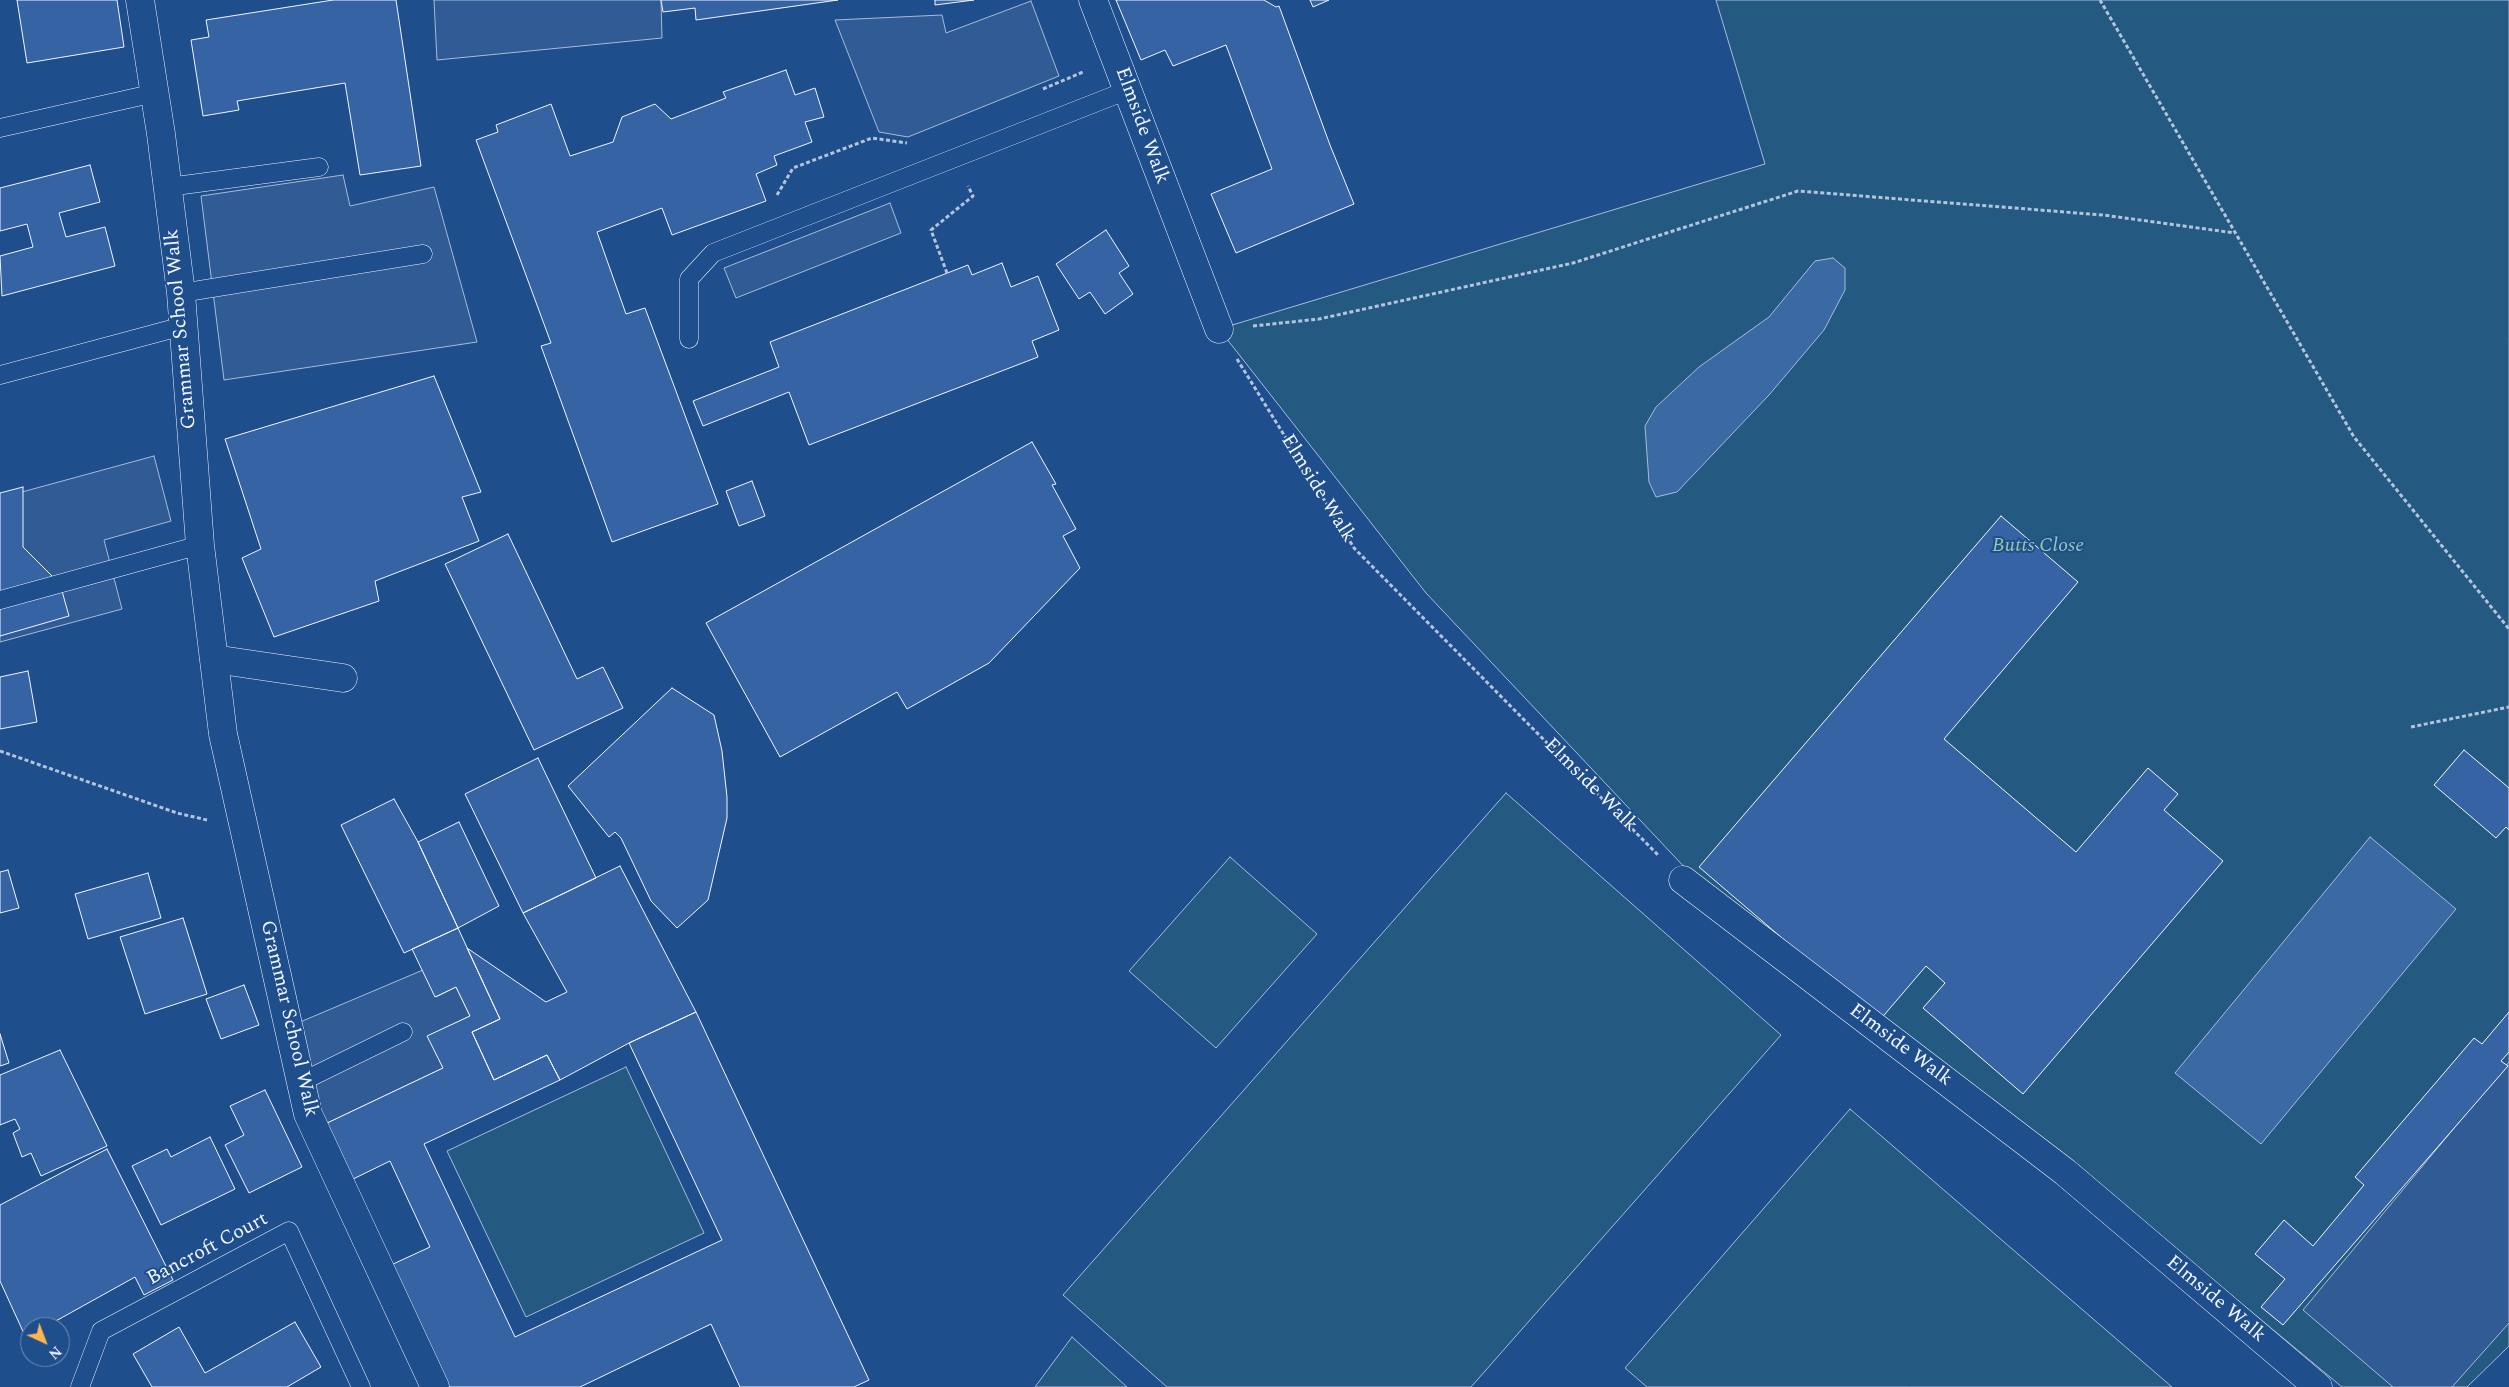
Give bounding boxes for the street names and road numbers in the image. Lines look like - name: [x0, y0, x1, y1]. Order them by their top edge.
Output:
- street label: Elmside Walk: [1109, 64, 1173, 188]
- street label: Grammar School Walk: [161, 228, 203, 430]
- street label: Elmside Walk: [1274, 431, 1360, 547]
- street label: Elmside Walk: [1538, 734, 1642, 838]
- street label: Grammar School Walk: [254, 918, 322, 1120]
- street label: Elmside Walk: [1844, 999, 1956, 1093]
- street label: Bancroft Court: [143, 1208, 273, 1292]
- street label: Elmside Walk: [2160, 1251, 2270, 1349]

